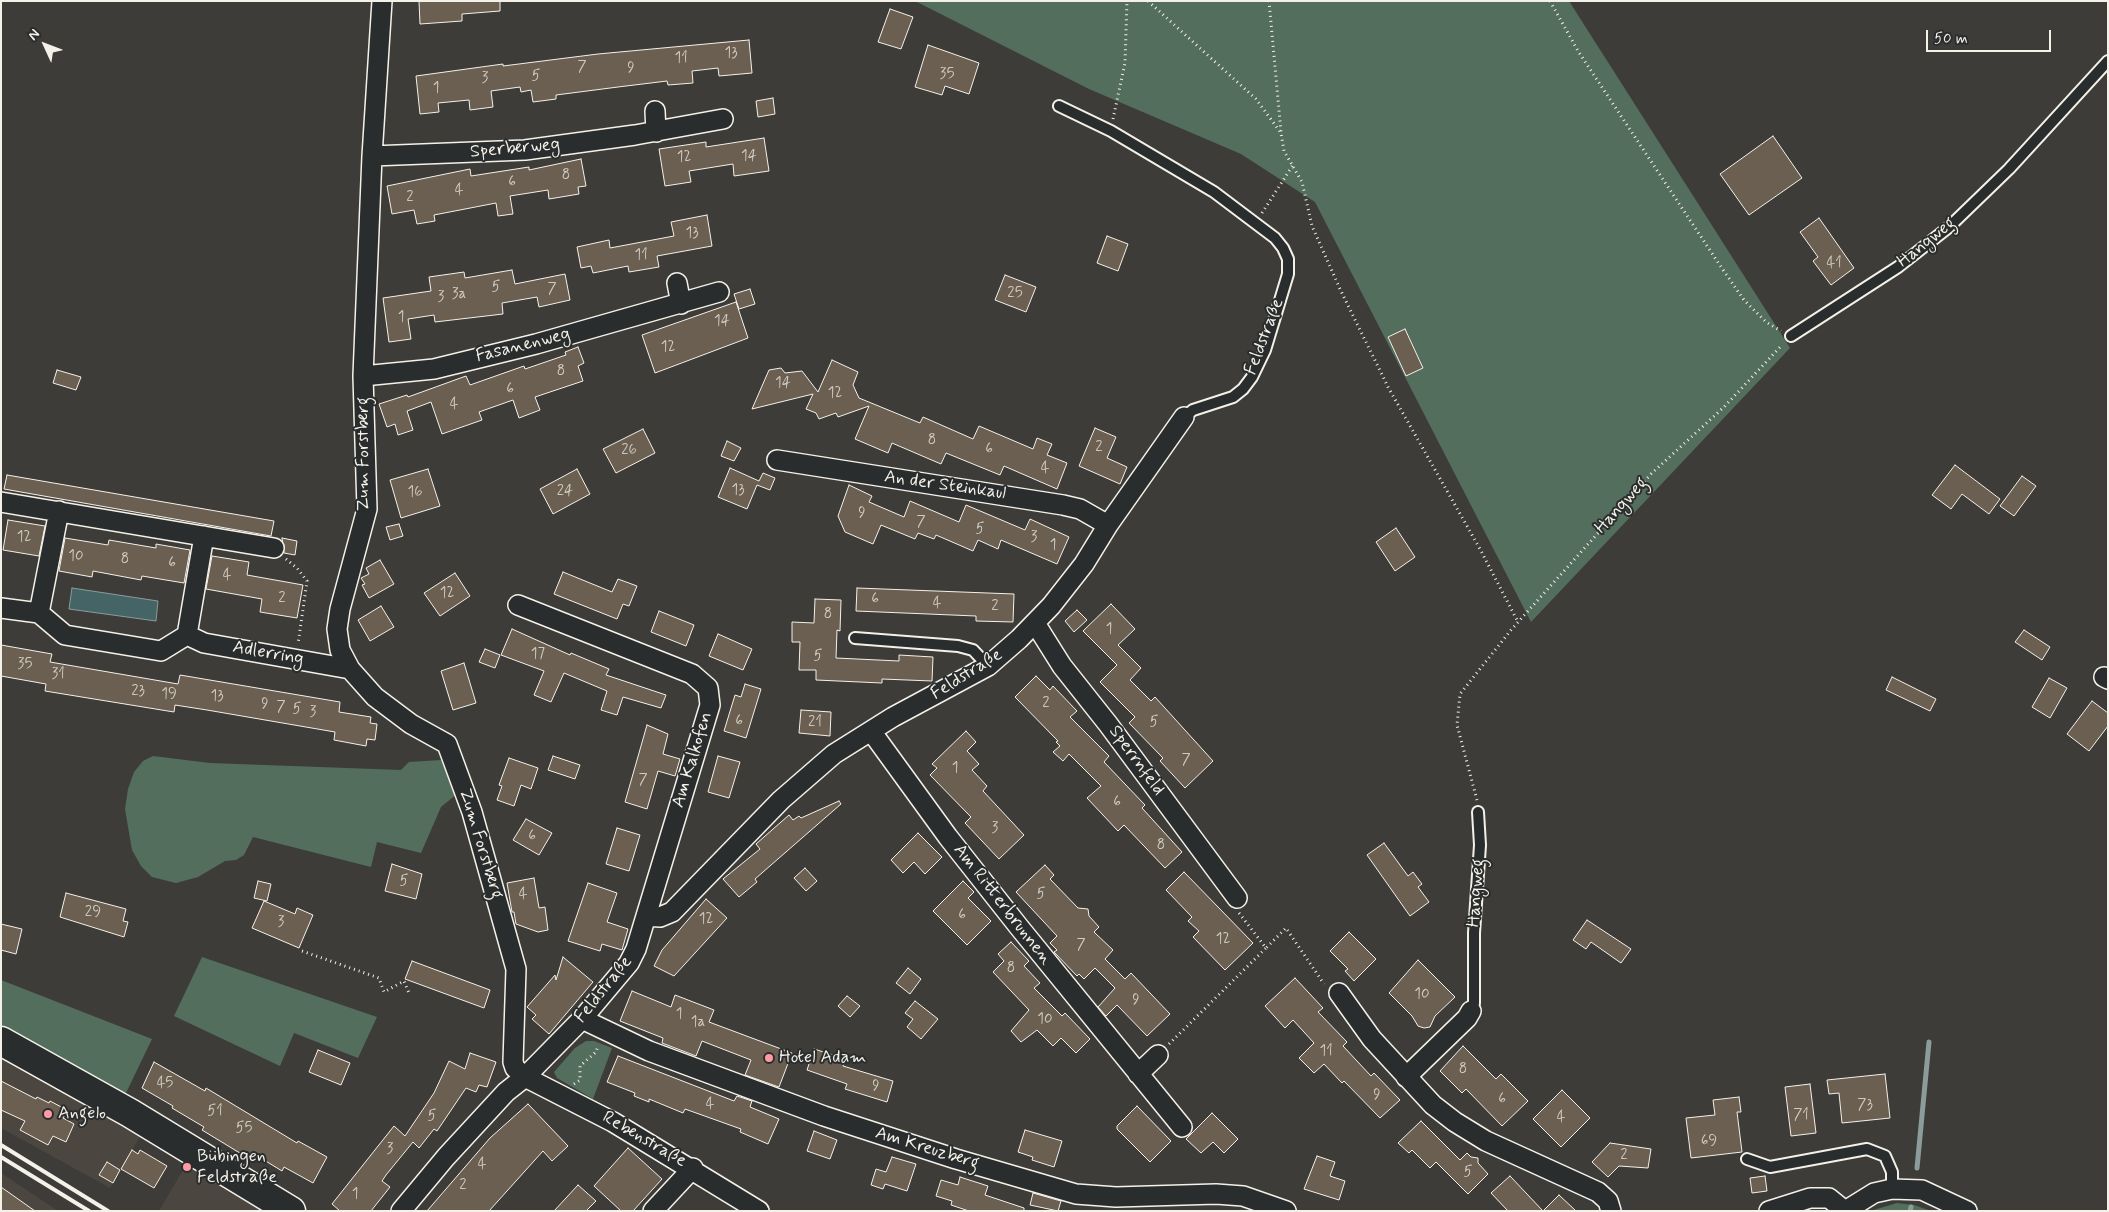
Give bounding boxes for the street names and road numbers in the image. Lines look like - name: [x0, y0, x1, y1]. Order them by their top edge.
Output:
- street label: Sperberweg: [469, 134, 561, 164]
- street label: Hangweg: [1893, 213, 1961, 273]
- street label: Feldstraße: [1241, 296, 1289, 378]
- street label: Fasanenweg: [474, 324, 572, 368]
- street label: Zum Forstberg: [353, 397, 375, 511]
- street label: An der Steinkaul: [883, 467, 1007, 505]
- street label: Hangweg: [1591, 473, 1653, 539]
- street label: Adlerring: [231, 637, 305, 671]
- street label: Feldstraße: [927, 645, 1007, 705]
- street label: Am Kalkofen: [668, 709, 718, 811]
- street label: Sperrnfeld: [1103, 722, 1169, 800]
- street label: Zum Forstberg: [453, 786, 507, 902]
- street label: Am Ritterbrunnen: [948, 840, 1056, 970]
- street label: Hangweg: [1464, 858, 1490, 928]
- street label: Feldstraße: [570, 952, 638, 1028]
- street label: Rebenstraße: [598, 1107, 690, 1173]
- street label: Am Kreuzberg: [872, 1123, 982, 1175]

